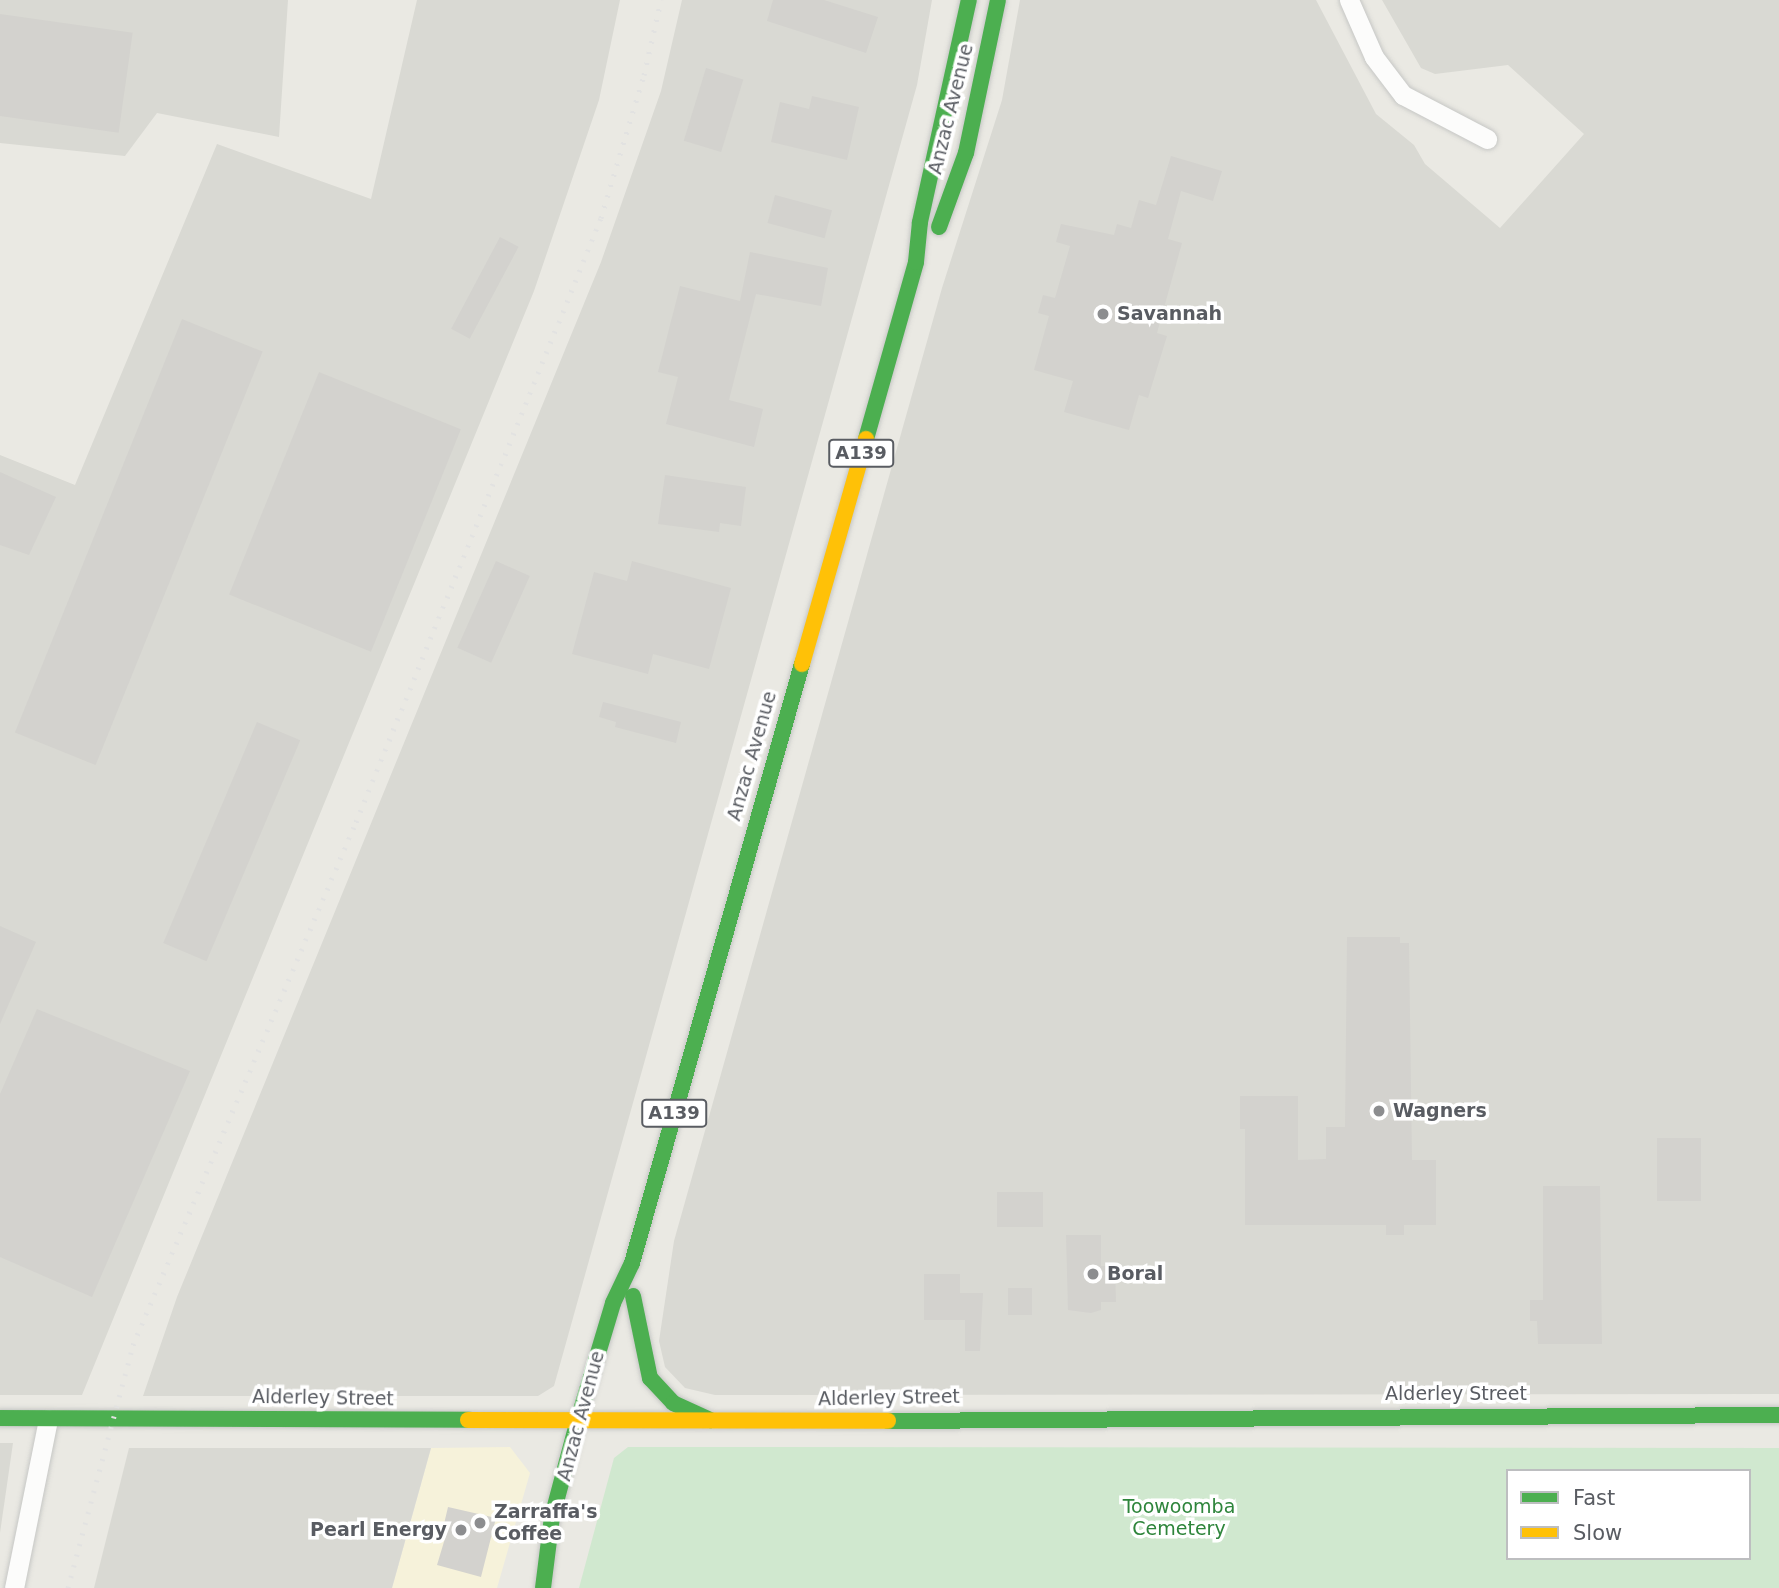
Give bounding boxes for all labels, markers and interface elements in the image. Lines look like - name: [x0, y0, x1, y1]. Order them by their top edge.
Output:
- street label: Anzac Avenue: [924, 41, 978, 177]
- place label: Savannah: [1117, 303, 1222, 325]
- marker: Savannah: [1095, 306, 1111, 322]
- road number: A139: [828, 438, 894, 467]
- street label: Anzac Avenue: [723, 689, 781, 823]
- road number: A139: [641, 1098, 707, 1128]
- place label: Wagners: [1393, 1100, 1487, 1122]
- marker: Wagners: [1371, 1103, 1387, 1119]
- place label: Boral: [1107, 1263, 1163, 1285]
- marker: Boral: [1085, 1266, 1101, 1282]
- street label: Anzac Avenue: [553, 1348, 609, 1484]
- street label: Alderley Street: [1385, 1383, 1527, 1405]
- street label: Alderley Street: [252, 1385, 394, 1411]
- street label: Alderley Street: [818, 1385, 960, 1411]
- legend: [1506, 1469, 1751, 1560]
- text: Fast: [1573, 1486, 1615, 1510]
- park label: Toowoomba Cemetery: [1123, 1496, 1235, 1540]
- place label: Zarraffa's Coffee: [494, 1501, 597, 1545]
- marker: Zarraffa's Coffee: [472, 1515, 488, 1531]
- place label: Pearl Energy: [310, 1519, 447, 1541]
- text: Slow: [1573, 1521, 1622, 1545]
- marker: Pearl Energy: [453, 1522, 469, 1538]

